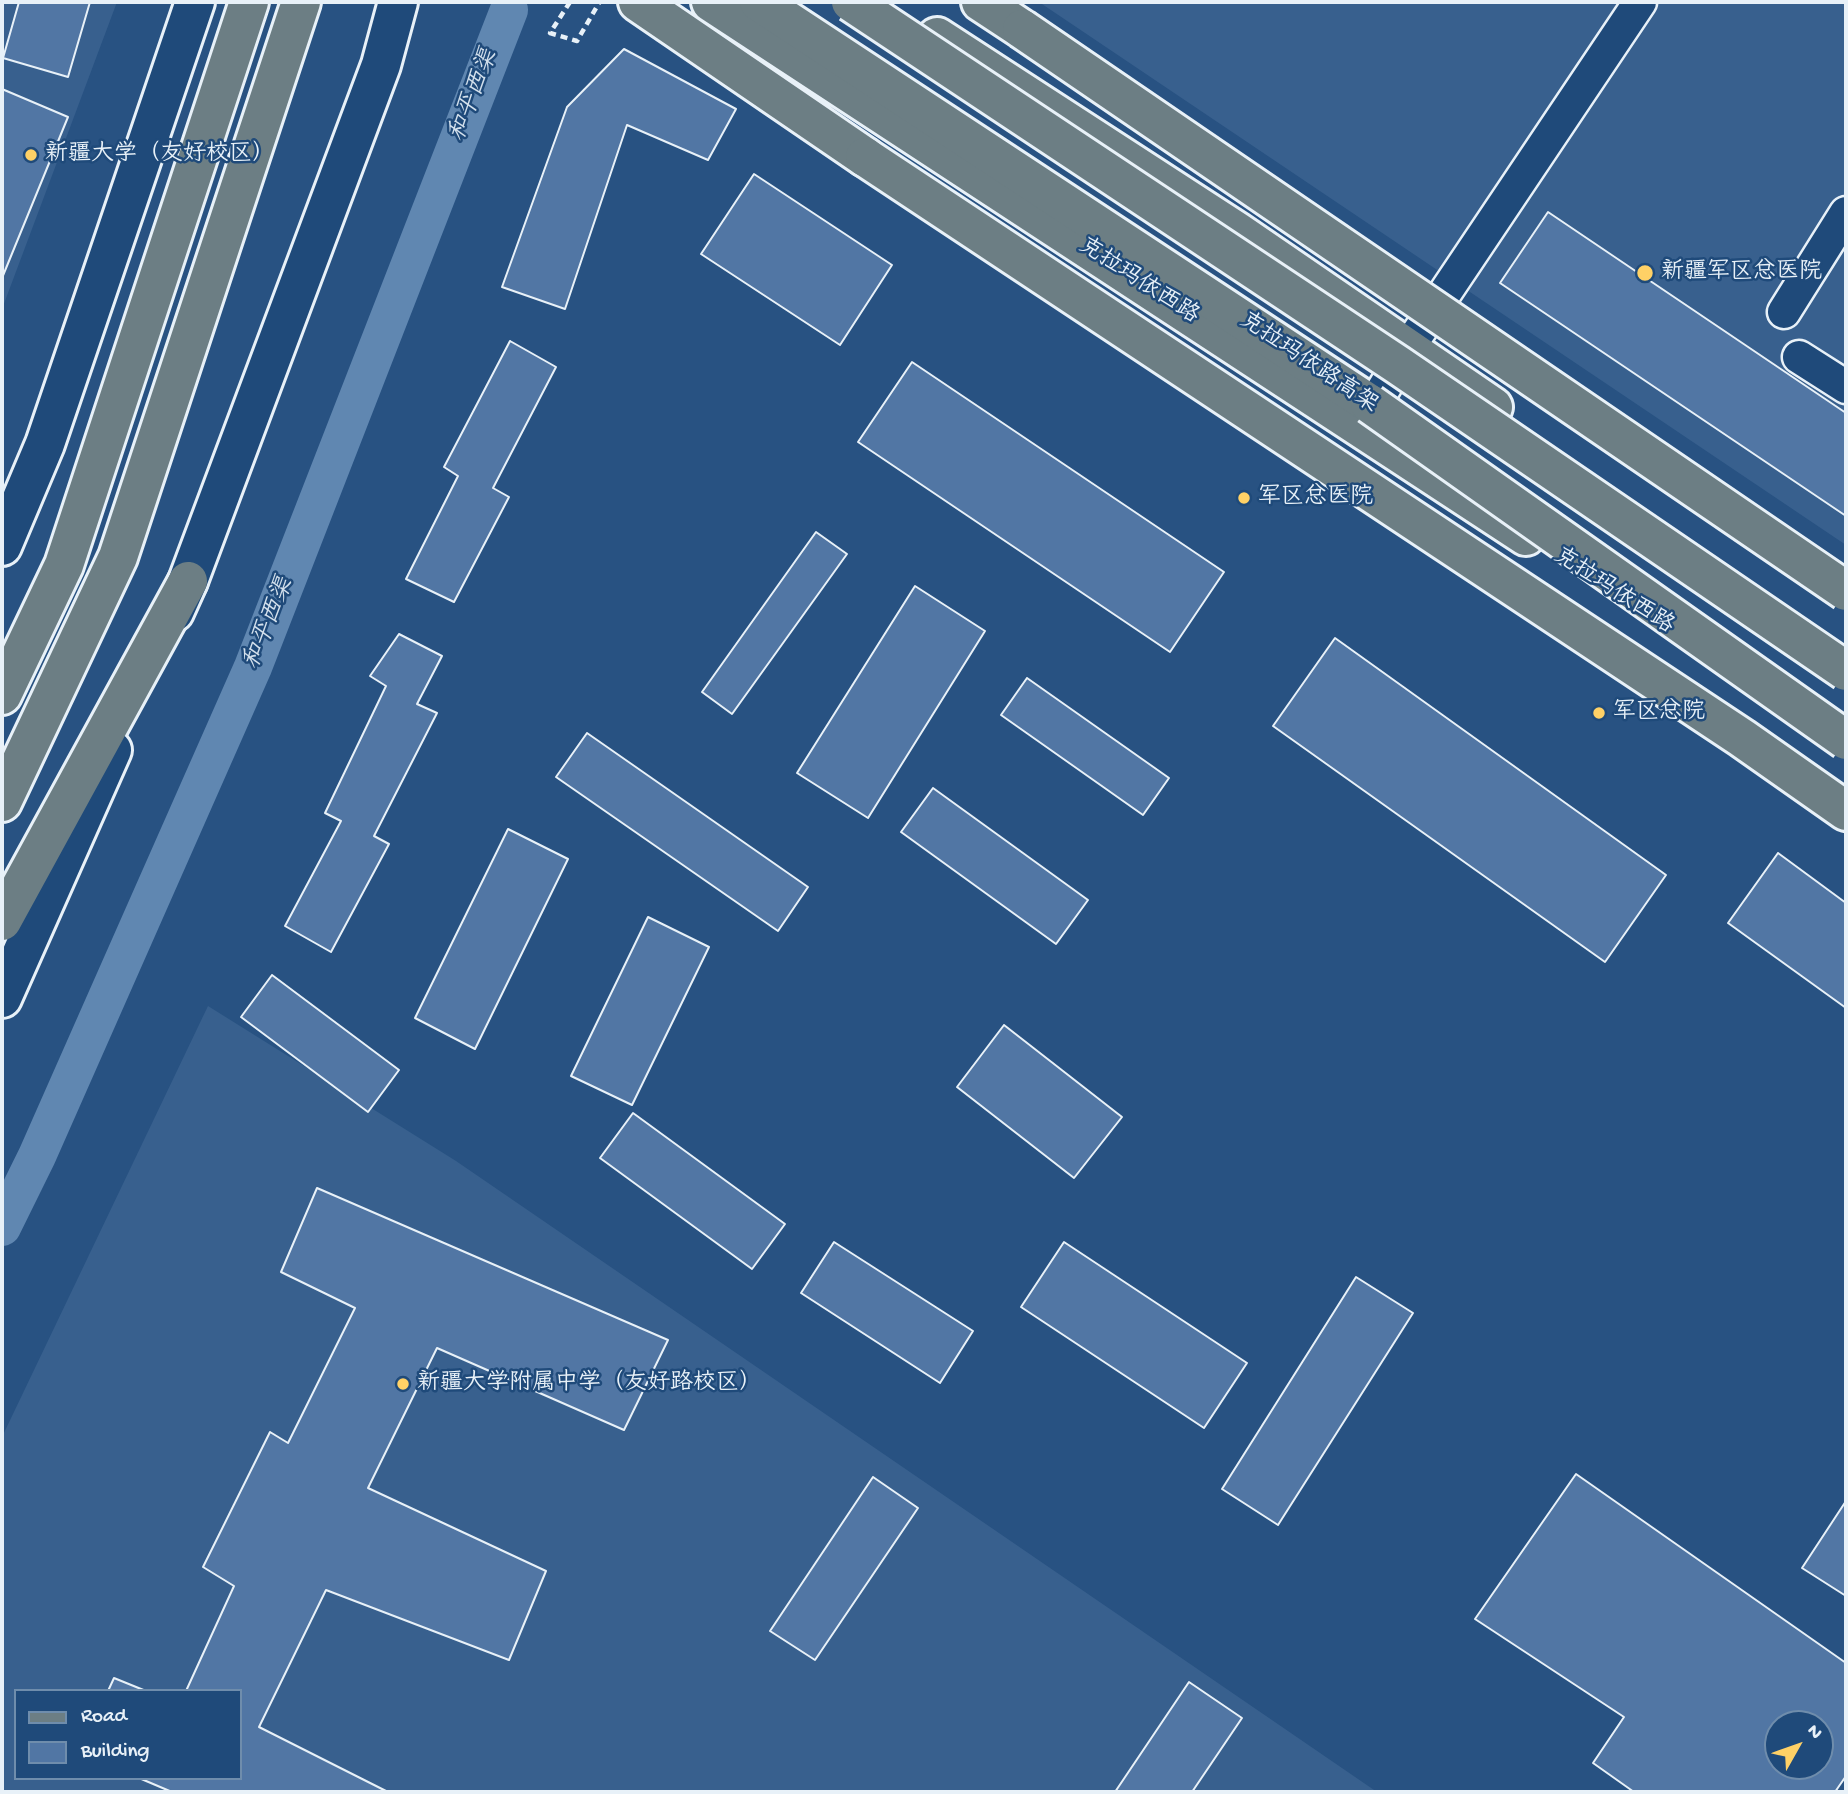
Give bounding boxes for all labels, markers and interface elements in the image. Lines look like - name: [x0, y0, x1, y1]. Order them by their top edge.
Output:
- water label: 和平西渠: [444, 46, 506, 146]
- place label: 新疆大学（友好校区）: [45, 141, 275, 169]
- marker: 新疆大学（友好校区）: [23, 147, 39, 163]
- street label: 克拉玛依西路: [1073, 233, 1203, 331]
- place label: 新疆军区总医院: [1661, 259, 1822, 287]
- marker: 新疆军区总医院: [1635, 263, 1655, 283]
- street label: 克拉玛依路高架: [1234, 308, 1382, 420]
- place label: 军区总医院: [1258, 484, 1373, 512]
- marker: 军区总医院: [1236, 490, 1252, 506]
- street label: 克拉玛依西路: [1548, 543, 1678, 641]
- water label: 和平西渠: [239, 574, 301, 674]
- place label: 军区总院: [1613, 699, 1705, 727]
- marker: 军区总院: [1591, 705, 1607, 721]
- place label: 新疆大学附属中学（友好路校区）: [417, 1370, 762, 1398]
- marker: 新疆大学附属中学（友好路校区）: [395, 1376, 411, 1392]
- legend: [14, 1689, 242, 1780]
- text: Road: [81, 1705, 127, 1730]
- north arrow: [1764, 1710, 1834, 1780]
- text: N: [1801, 1720, 1827, 1745]
- text: Building: [81, 1740, 150, 1765]

